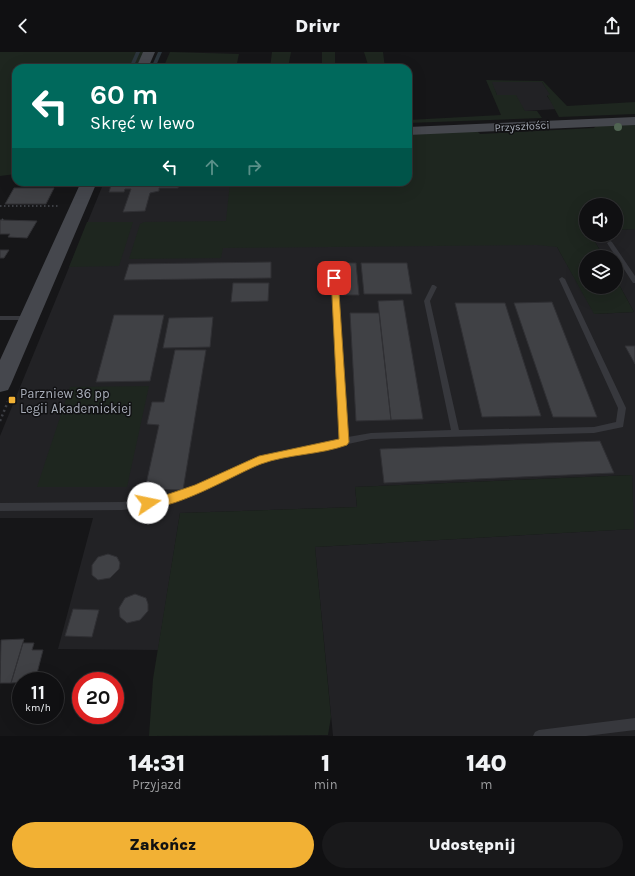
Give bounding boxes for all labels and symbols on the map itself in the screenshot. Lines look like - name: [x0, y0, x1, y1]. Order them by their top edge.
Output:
- street label: Przyszłości: [494, 119, 550, 134]
- pin: [317, 261, 351, 295]
- place label: Parzniew 36 pp Legii Akademickiej: [20, 386, 132, 416]
- marker: Parzniew 36 pp Legii Akademickiej: [7, 395, 17, 405]
- position arrow: [127, 482, 169, 524]
- speed limit sign: 20: [72, 672, 124, 724]

